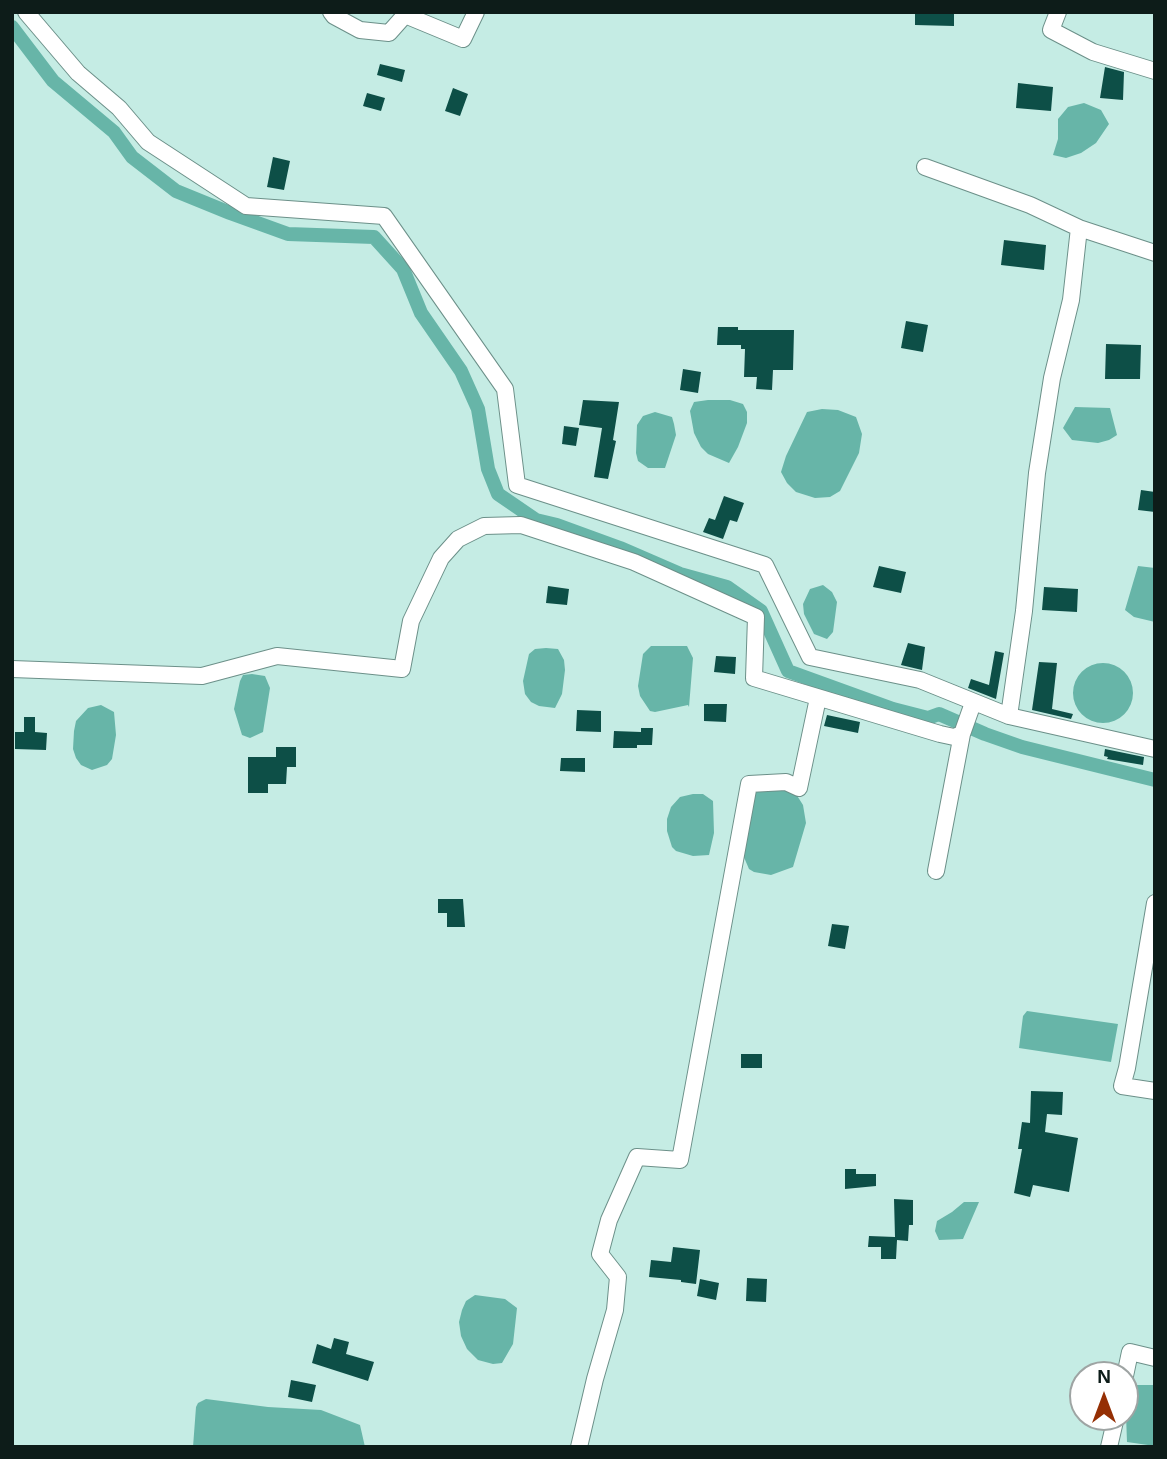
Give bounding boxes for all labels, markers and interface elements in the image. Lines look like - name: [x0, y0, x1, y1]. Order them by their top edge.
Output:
- north arrow: [1069, 1361, 1139, 1431]
- text: N: [1097, 1366, 1111, 1387]

